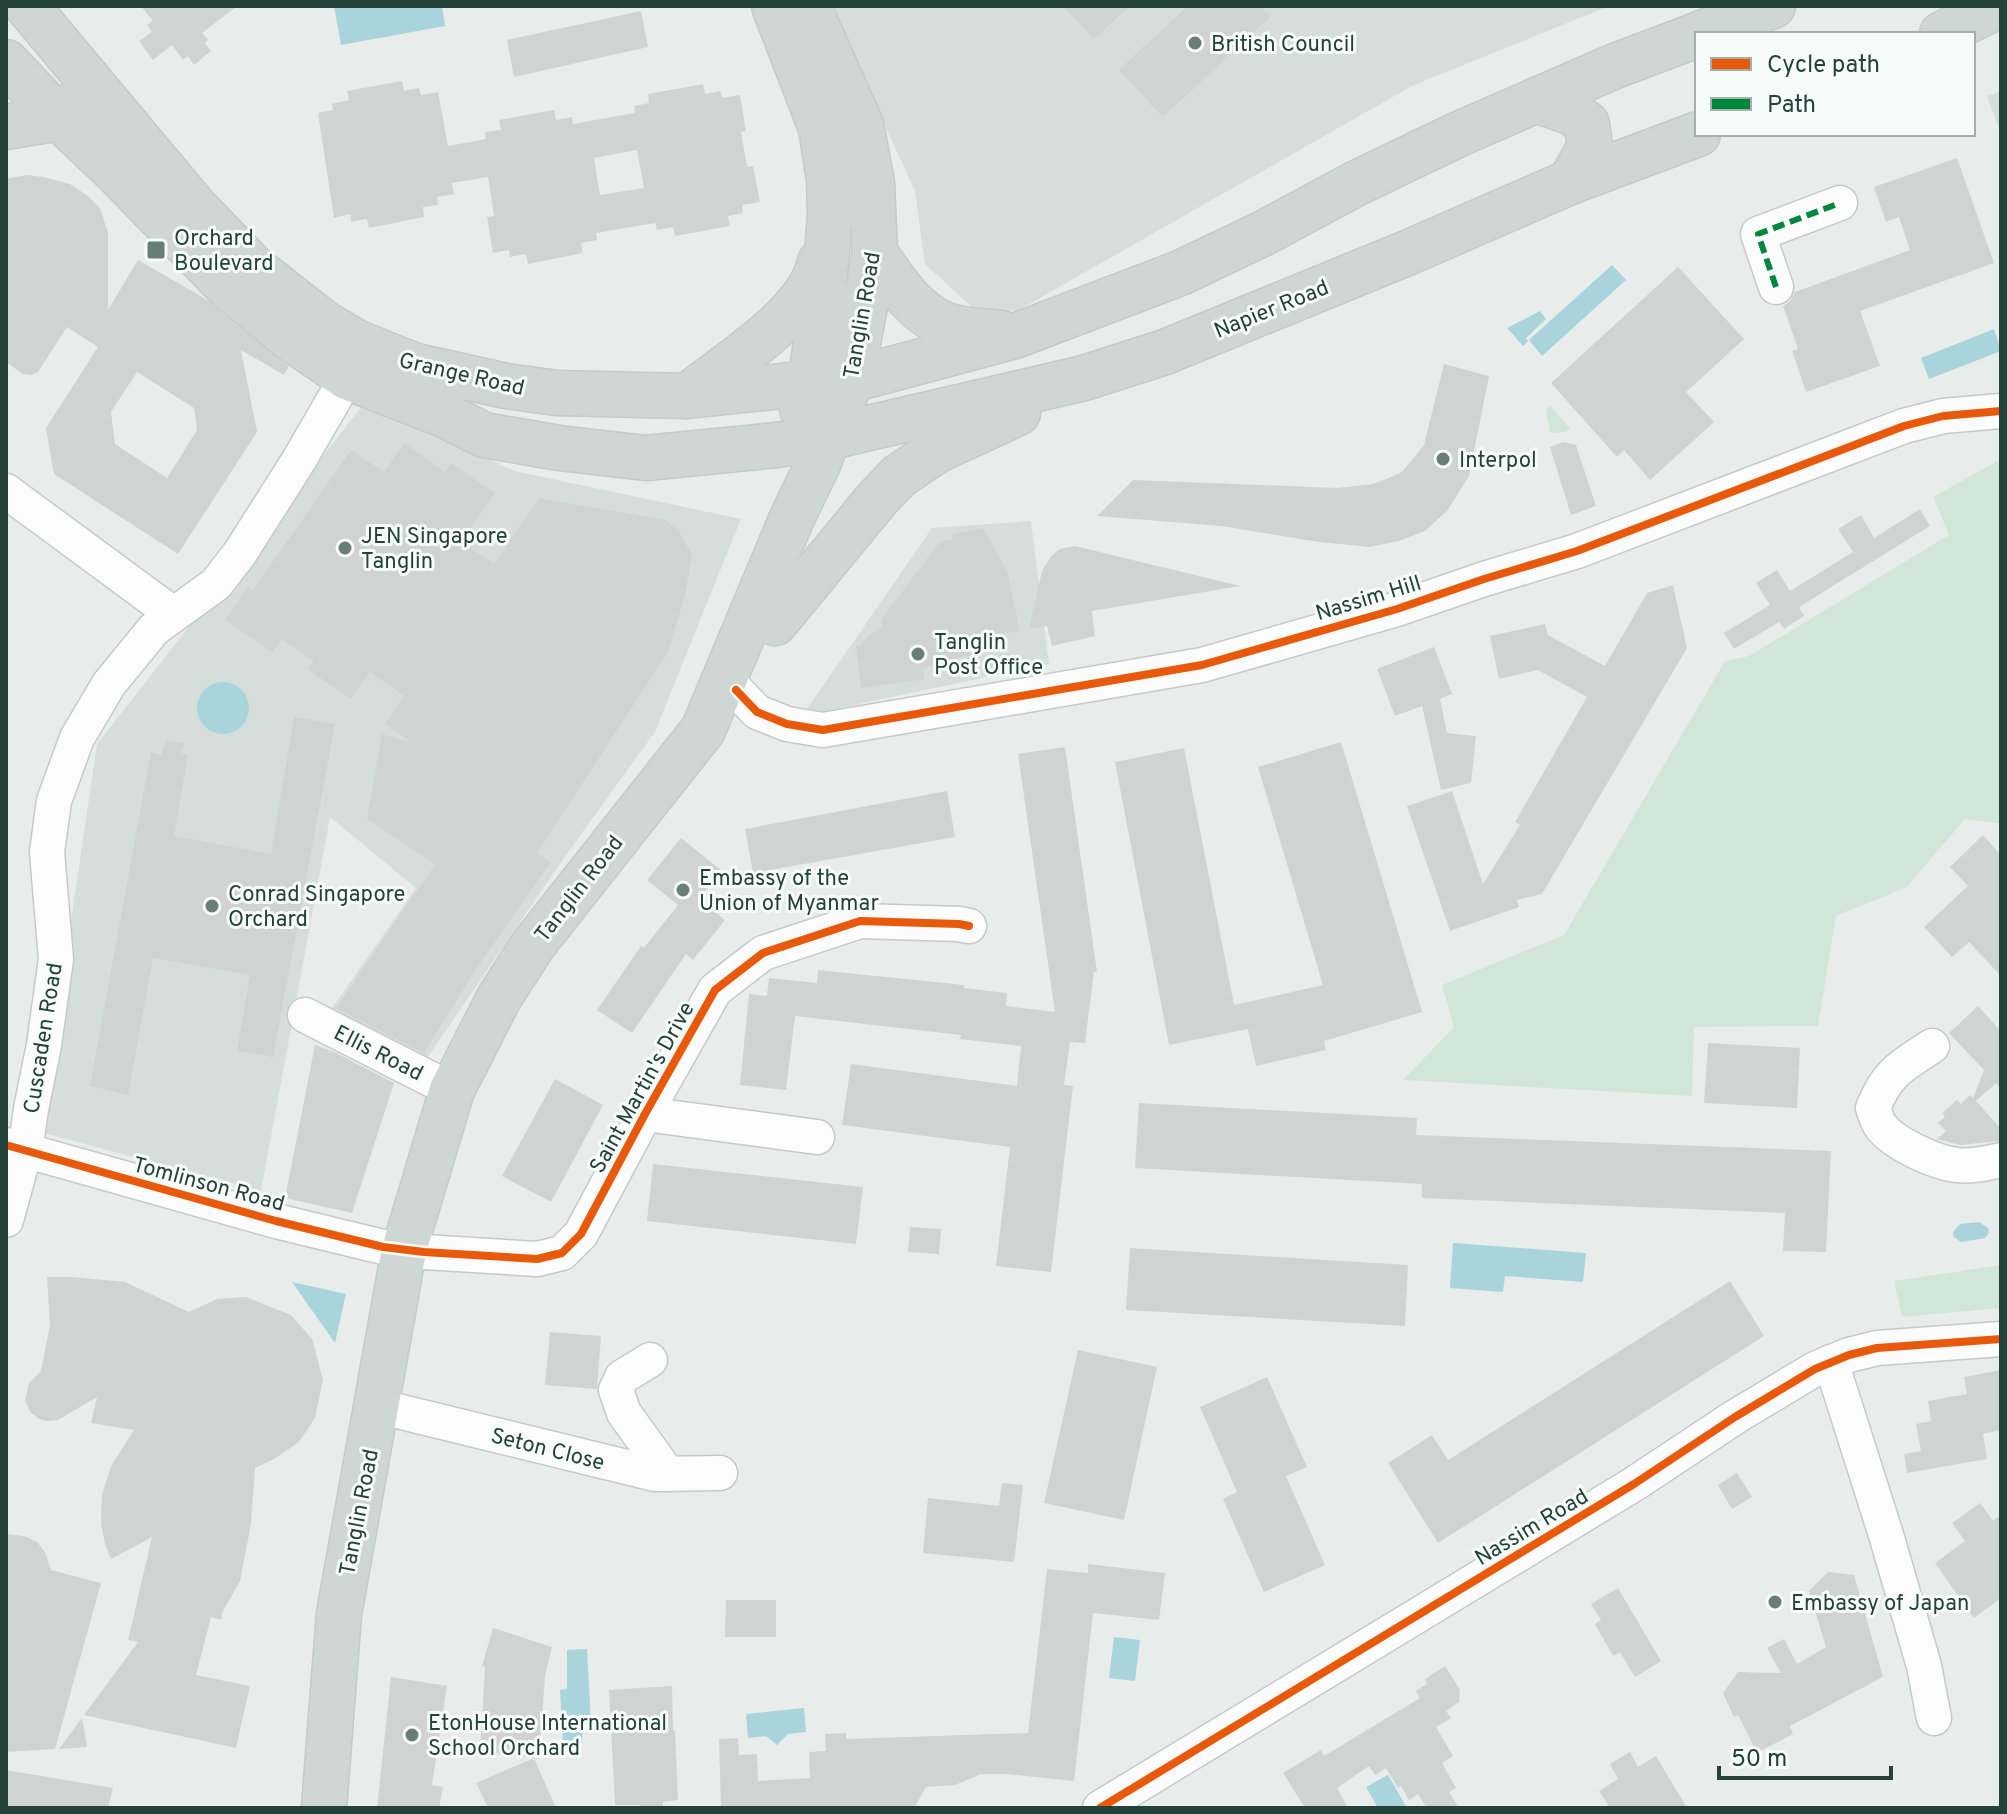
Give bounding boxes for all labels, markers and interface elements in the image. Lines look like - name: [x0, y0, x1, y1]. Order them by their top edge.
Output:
- place label: British Council: [1211, 32, 1355, 59]
- legend: [1695, 32, 1975, 136]
- marker: British Council: [1186, 34, 1204, 52]
- text: Cycle path: [1767, 51, 1880, 81]
- text: Path: [1767, 91, 1816, 121]
- place label: Orchard Boulevard: [174, 226, 274, 278]
- marker: Orchard Boulevard: [145, 239, 167, 261]
- street label: Tanglin Road: [839, 250, 888, 381]
- street label: Napier Road: [1211, 275, 1333, 346]
- street label: Grange Road: [396, 348, 527, 403]
- place label: Interpol: [1459, 448, 1537, 475]
- marker: Interpol: [1434, 450, 1452, 468]
- place label: JEN Singapore Tanglin: [361, 524, 507, 576]
- marker: JEN Singapore Tanglin: [336, 539, 354, 557]
- street label: Nassim Hill: [1313, 571, 1425, 628]
- place label: Tanglin Post Office: [934, 630, 1043, 682]
- marker: Tanglin Post Office: [909, 645, 927, 663]
- street label: Tanglin Road: [530, 831, 630, 948]
- place label: Embassy of the Union of Myanmar: [699, 866, 879, 918]
- marker: Embassy of the Union of Myanmar: [674, 881, 692, 899]
- place label: Conrad Singapore Orchard: [228, 882, 405, 934]
- marker: Conrad Singapore Orchard: [203, 897, 221, 915]
- street label: Cuscaden Road: [19, 961, 70, 1116]
- street label: Saint Martin's Drive: [585, 998, 701, 1179]
- street label: Ellis Road: [329, 1020, 427, 1088]
- street label: Tomlinson Road: [129, 1152, 287, 1219]
- street label: Seton Close: [488, 1423, 607, 1478]
- street label: Tanglin Road: [335, 1447, 386, 1578]
- street label: Nassim Road: [1471, 1484, 1594, 1573]
- place label: Embassy of Japan: [1791, 1591, 1969, 1618]
- marker: Embassy of Japan: [1766, 1593, 1784, 1611]
- place label: EtonHouse International School Orchard: [428, 1711, 667, 1763]
- marker: EtonHouse International School Orchard: [403, 1726, 421, 1744]
- scale bar: [1719, 1730, 1891, 1780]
- text: 50 m: [1731, 1745, 1787, 1775]

